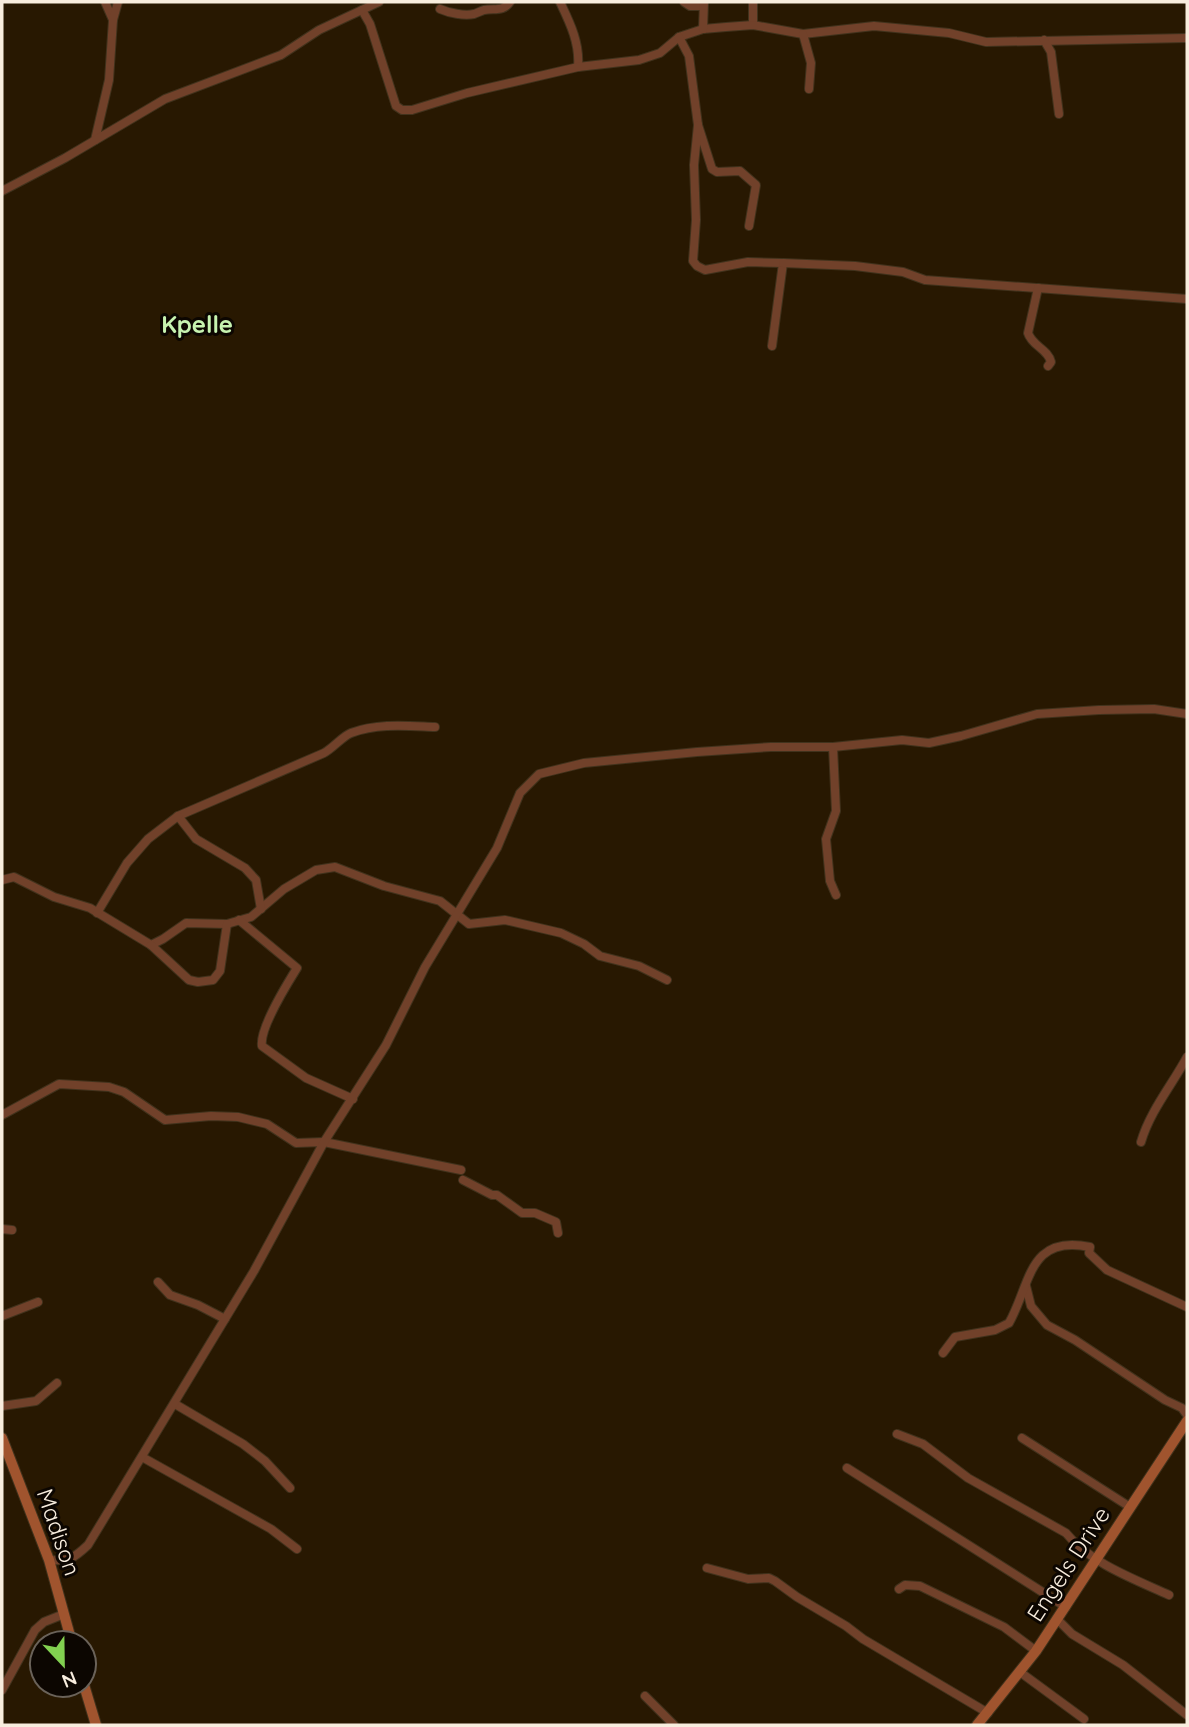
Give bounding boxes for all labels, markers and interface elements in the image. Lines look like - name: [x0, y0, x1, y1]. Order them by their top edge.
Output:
- district label: Kpelle: [161, 309, 233, 339]
- street label: Madison: [31, 1485, 87, 1579]
- street label: Engels Drive: [1020, 1501, 1116, 1627]
- north arrow: [28, 1629, 98, 1699]
- text: N: [58, 1666, 80, 1694]

